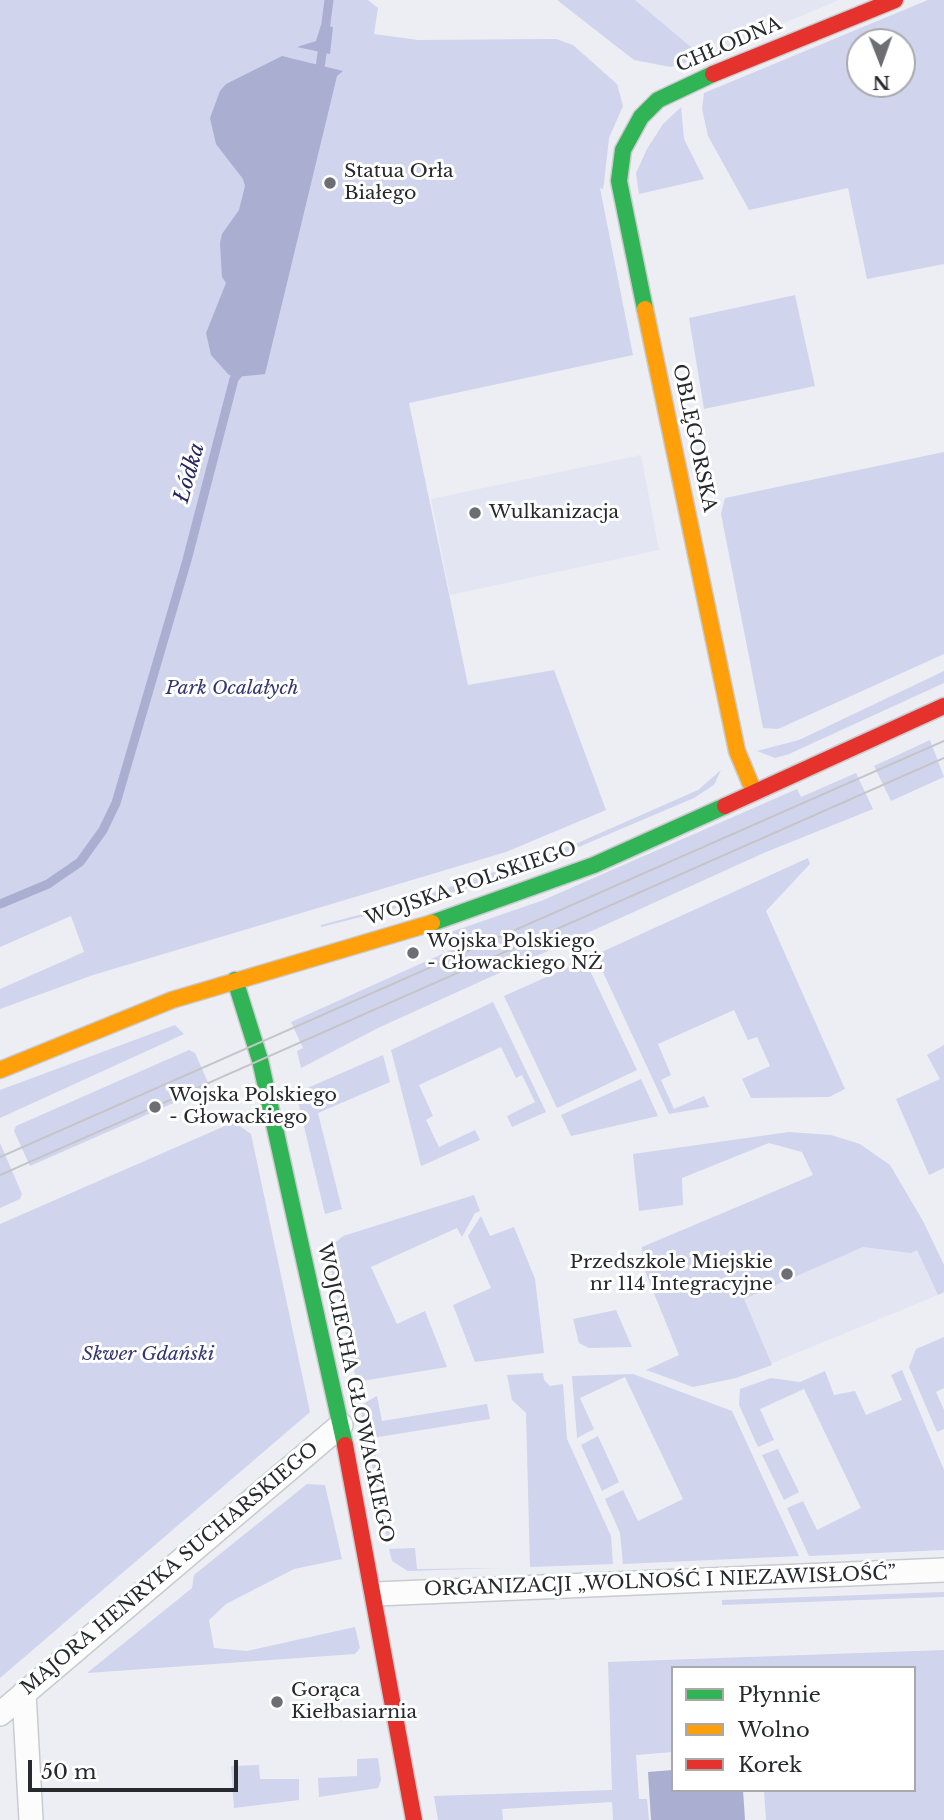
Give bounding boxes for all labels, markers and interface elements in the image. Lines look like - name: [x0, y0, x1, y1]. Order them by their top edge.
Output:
- street label: CHŁODNA: [673, 13, 785, 77]
- north arrow: [846, 28, 916, 98]
- text: N: [872, 71, 890, 94]
- place label: Statua Orła Białego: [344, 161, 454, 205]
- marker: Statua Orła Białego: [322, 175, 338, 191]
- street label: OBLĘGORSKA: [667, 362, 721, 514]
- water label: Łódka: [169, 440, 211, 506]
- place label: Wulkanizacja: [489, 502, 619, 524]
- marker: Wulkanizacja: [467, 505, 483, 521]
- park label: Park Ocalałych: [165, 678, 299, 700]
- street label: WOJSKA POLSKIEGO: [362, 837, 580, 931]
- place label: Wojska Polskiego - Głowackiego NŻ: [427, 931, 603, 975]
- marker: Wojska Polskiego - Głowackiego NŻ: [405, 945, 421, 961]
- place label: Wojska Polskiego - Głowackiego: [169, 1085, 337, 1129]
- marker: Wojska Polskiego - Głowackiego: [147, 1099, 163, 1115]
- street label: WOJCIECHA GŁOWACKIEGO: [312, 1241, 398, 1545]
- place label: Przedszkole Miejskie nr 114 Integracyjne: [570, 1252, 773, 1296]
- marker: Przedszkole Miejskie nr 114 Integracyjne: [779, 1266, 795, 1282]
- park label: Skwer Gdański: [82, 1344, 214, 1366]
- street label: MAJORA HENRYKA SUCHARSKIEGO: [17, 1438, 323, 1700]
- street label: ORGANIZACJI „WOLNOŚĆ I NIEZAWISŁOŚĆ”: [424, 1562, 896, 1602]
- legend: [671, 1666, 916, 1792]
- place label: Gorąca Kiełbasiarnia: [291, 1680, 417, 1724]
- text: Płynnie: [738, 1682, 821, 1708]
- marker: Gorąca Kiełbasiarnia: [269, 1694, 285, 1710]
- text: Wolno: [738, 1717, 810, 1743]
- scale bar: [32, 1746, 242, 1790]
- text: Korek: [738, 1752, 802, 1778]
- text: 50 m: [41, 1759, 96, 1785]

